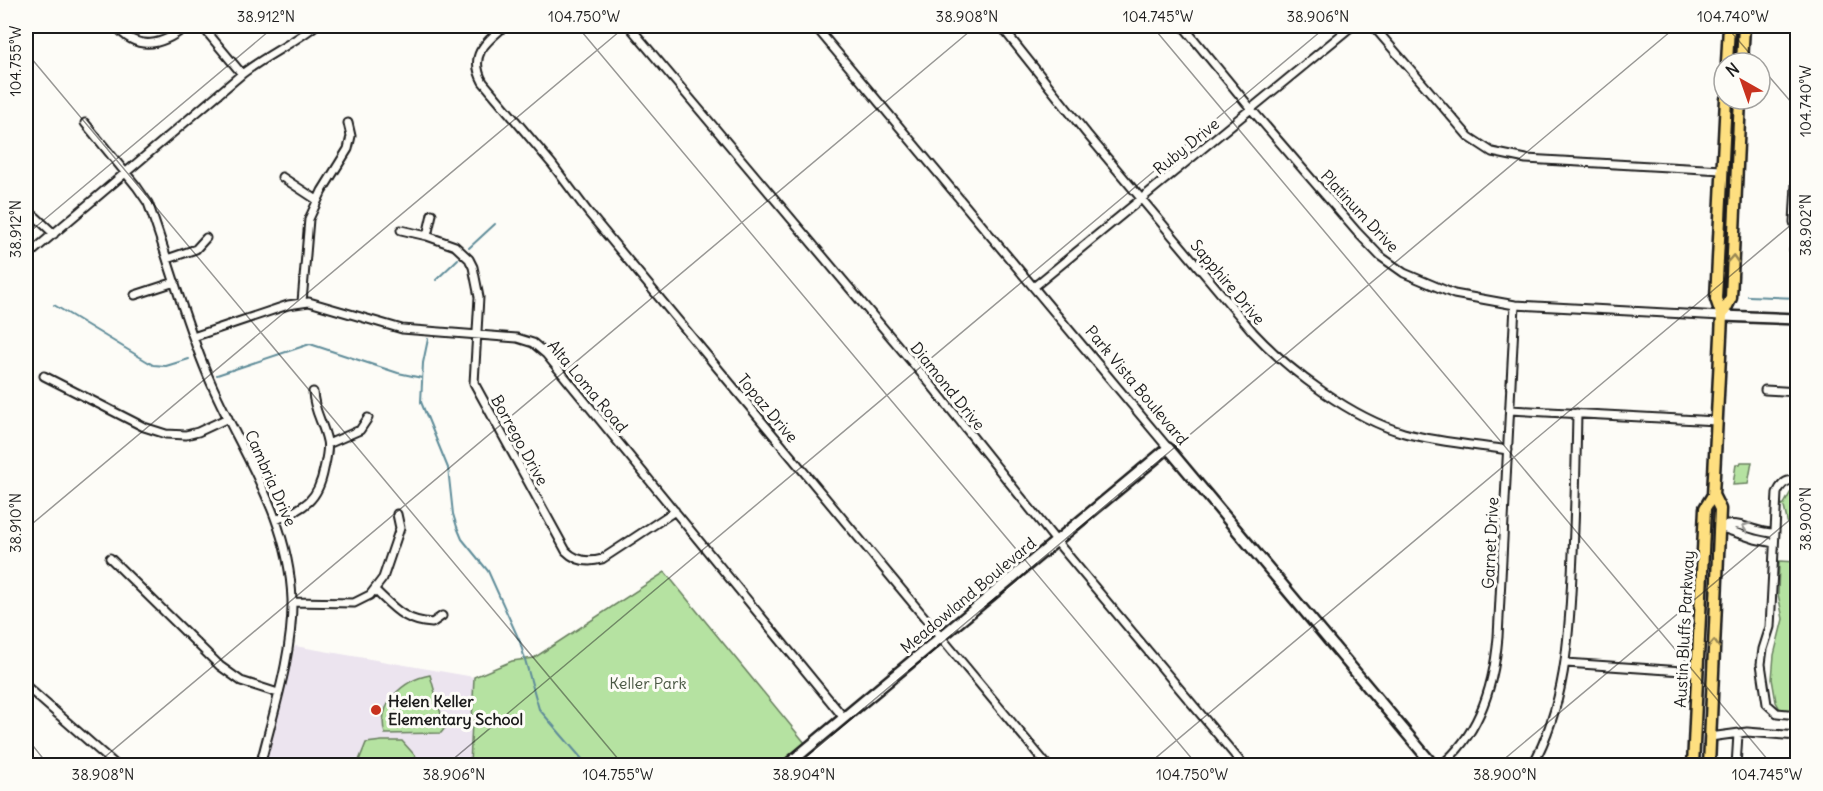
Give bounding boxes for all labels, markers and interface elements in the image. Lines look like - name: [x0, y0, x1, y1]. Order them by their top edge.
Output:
- text: 38.912°N: [237, 7, 295, 26]
- text: 104.750°W: [548, 7, 620, 26]
- text: 38.908°N: [936, 7, 998, 26]
- text: 104.745°W: [1123, 7, 1194, 26]
- text: 38.906°N: [1287, 7, 1349, 26]
- text: 104.740°W: [1697, 7, 1769, 26]
- text: 104.755°W: [6, 25, 25, 96]
- north arrow: [1712, 51, 1772, 111]
- text: N: [1722, 58, 1743, 81]
- text: 104.740°W: [1796, 65, 1815, 137]
- street label: Ruby Drive: [1149, 113, 1223, 179]
- street label: Platinum Drive: [1317, 166, 1403, 256]
- text: 38.902°N: [1796, 194, 1815, 256]
- text: 38.912°N: [6, 200, 25, 258]
- street label: Sapphire Drive: [1186, 235, 1270, 329]
- one-way arrow: [1726, 255, 1739, 264]
- street label: Park Vista Boulevard: [1081, 321, 1193, 449]
- street label: Alta Loma Road: [544, 336, 632, 436]
- street label: Diamond Drive: [906, 338, 990, 434]
- street label: Topaz Drive: [733, 369, 803, 447]
- street label: Borrego Drive: [487, 391, 553, 489]
- street label: Cambria Drive: [241, 427, 301, 529]
- text: 38.900°N: [1796, 487, 1815, 551]
- text: 38.910°N: [6, 493, 25, 553]
- street label: Garnet Drive: [1478, 496, 1502, 590]
- one-way arrow: [1742, 522, 1752, 535]
- street label: Meadowland Boulevard: [896, 533, 1040, 657]
- street label: Austin Bluffs Parkway: [1670, 550, 1698, 708]
- one-way arrow: [1708, 640, 1721, 649]
- park label: Keller Park: [609, 673, 687, 693]
- place label: Helen Keller Elementary School: [388, 691, 523, 730]
- marker: Helen Keller Elementary School: [369, 703, 383, 717]
- text: 38.908°N: [72, 765, 134, 784]
- text: 38.906°N: [423, 765, 485, 784]
- text: 104.755°W: [583, 765, 654, 784]
- text: 38.904°N: [773, 765, 835, 784]
- text: 104.750°W: [1156, 765, 1228, 784]
- text: 38.900°N: [1473, 765, 1537, 784]
- text: 104.745°W: [1732, 765, 1803, 784]

